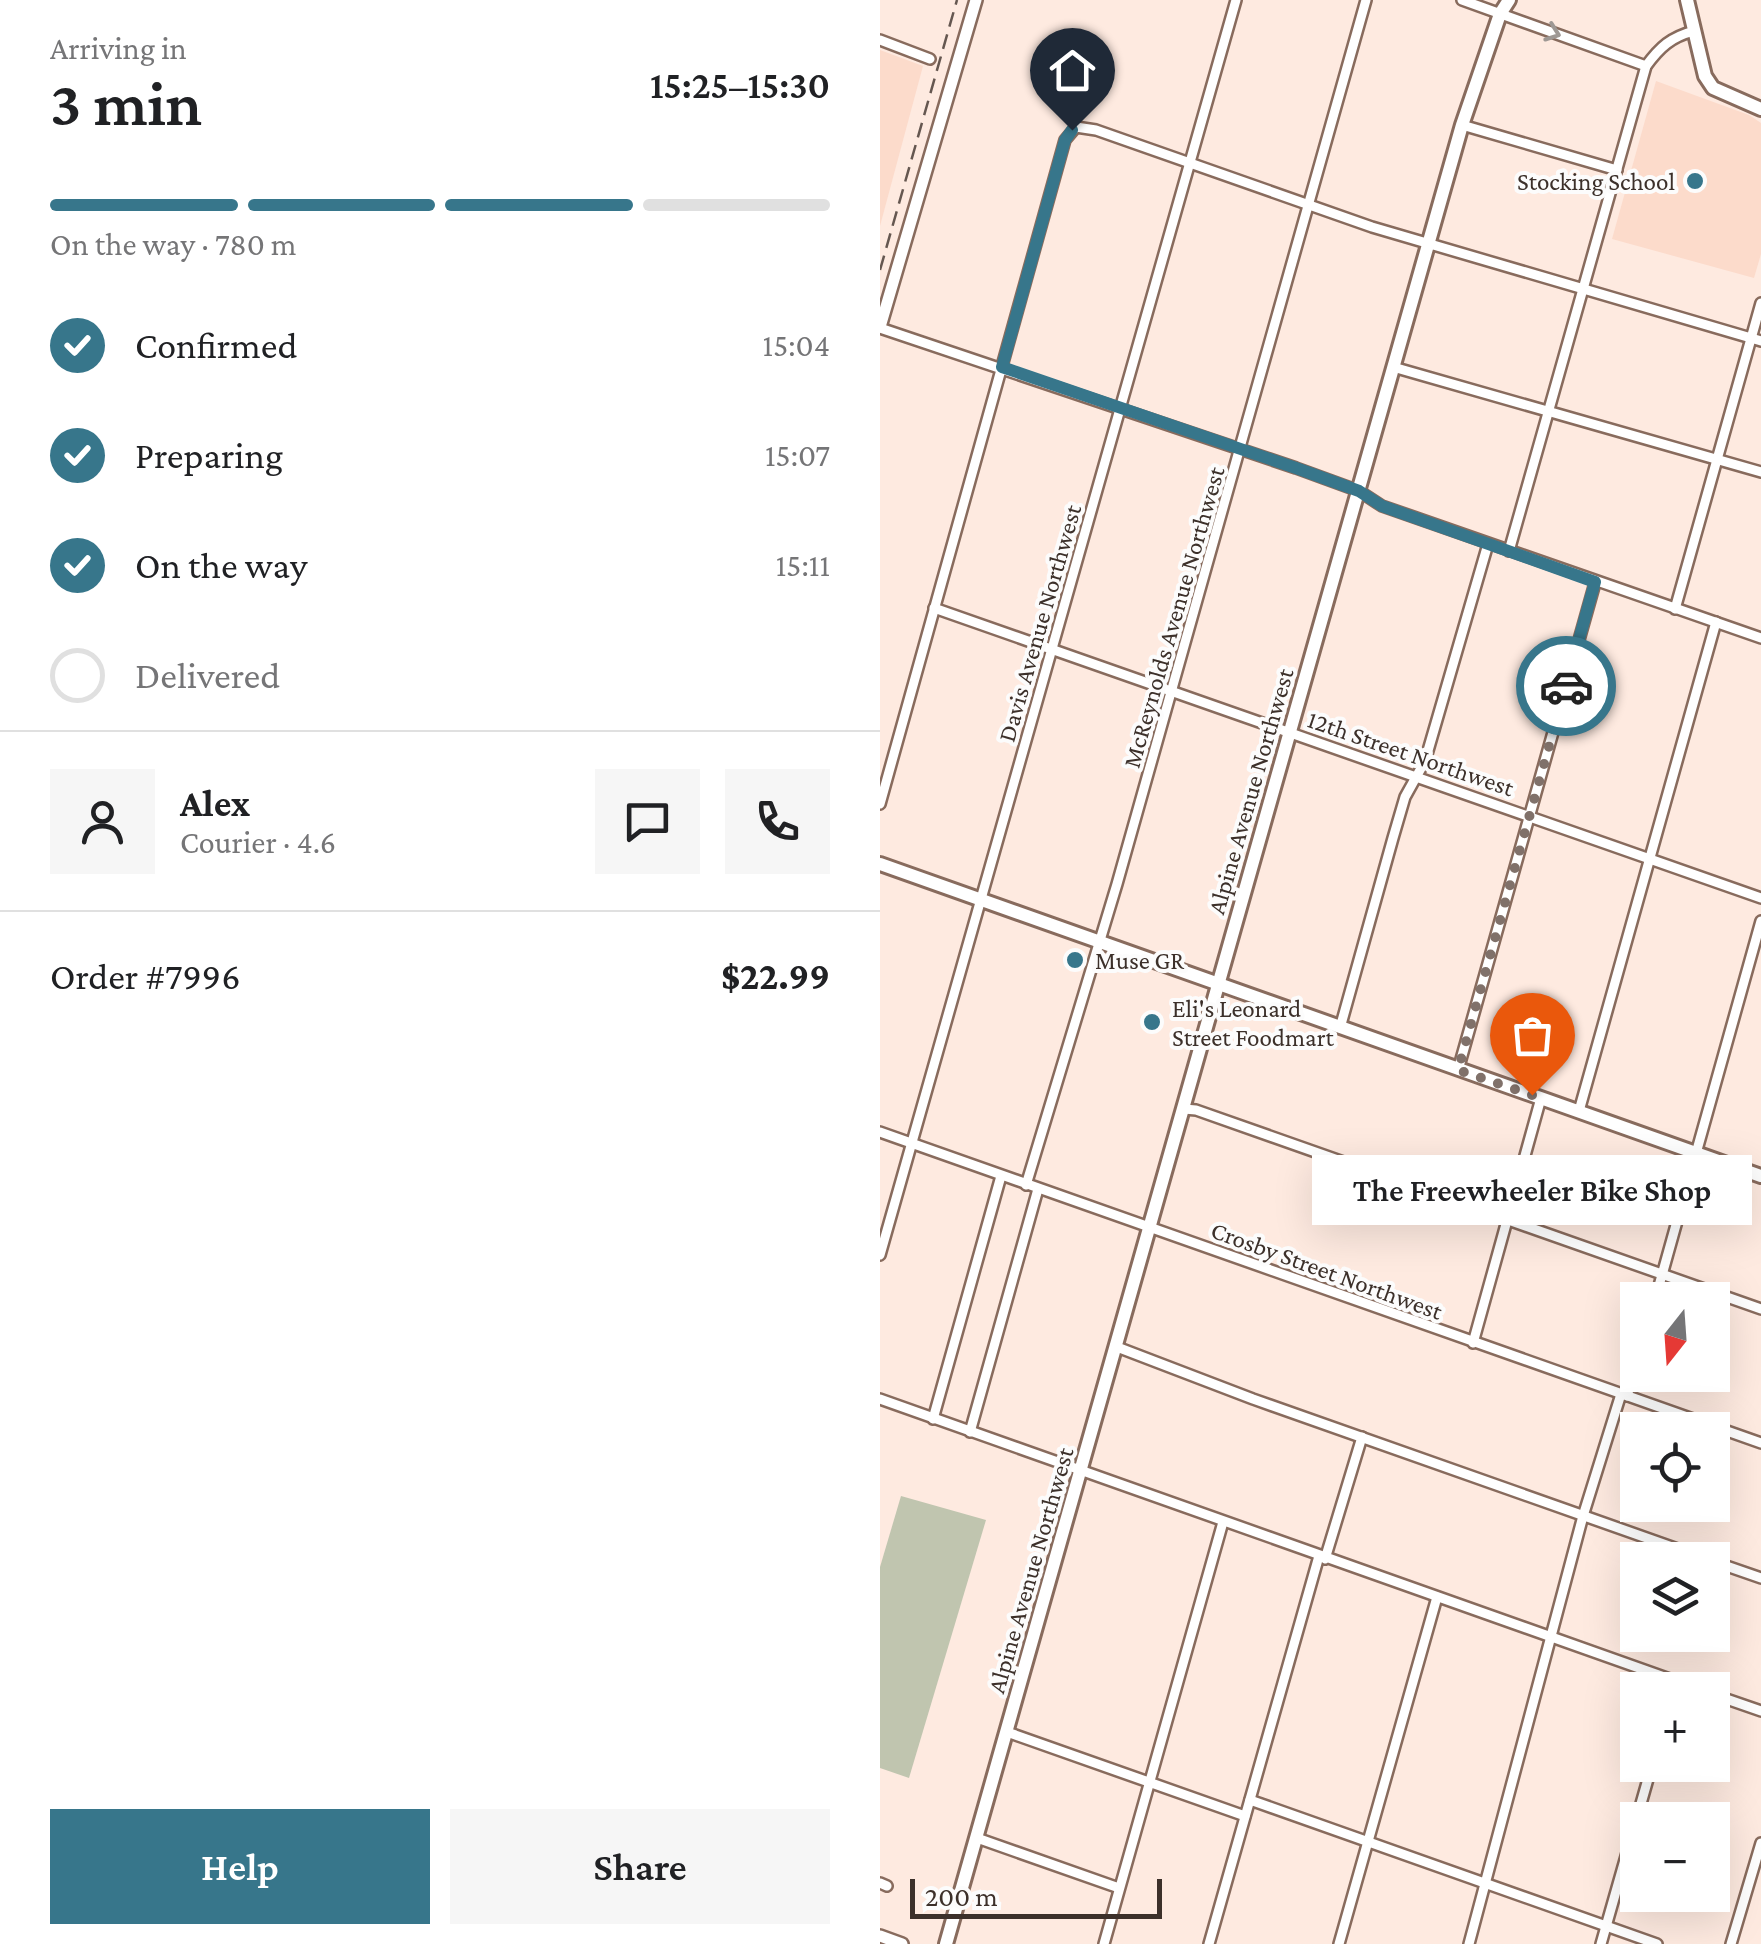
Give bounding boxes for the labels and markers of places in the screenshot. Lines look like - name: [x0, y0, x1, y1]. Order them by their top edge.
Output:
- pin: [1030, 28, 1115, 131]
- place label: Stocking School: [1517, 168, 1675, 196]
- marker: Stocking School: [1684, 170, 1706, 192]
- place label: Muse GR: [1095, 947, 1184, 974]
- marker: Muse GR: [1064, 949, 1086, 971]
- pin: [1490, 993, 1575, 1096]
- place label: Eli's Leonard Street Foodmart: [1172, 995, 1335, 1051]
- marker: Eli's Leonard Street Foodmart: [1141, 1011, 1163, 1033]
- callout: The Freewheeler Bike Shop: [1312, 1155, 1752, 1225]

